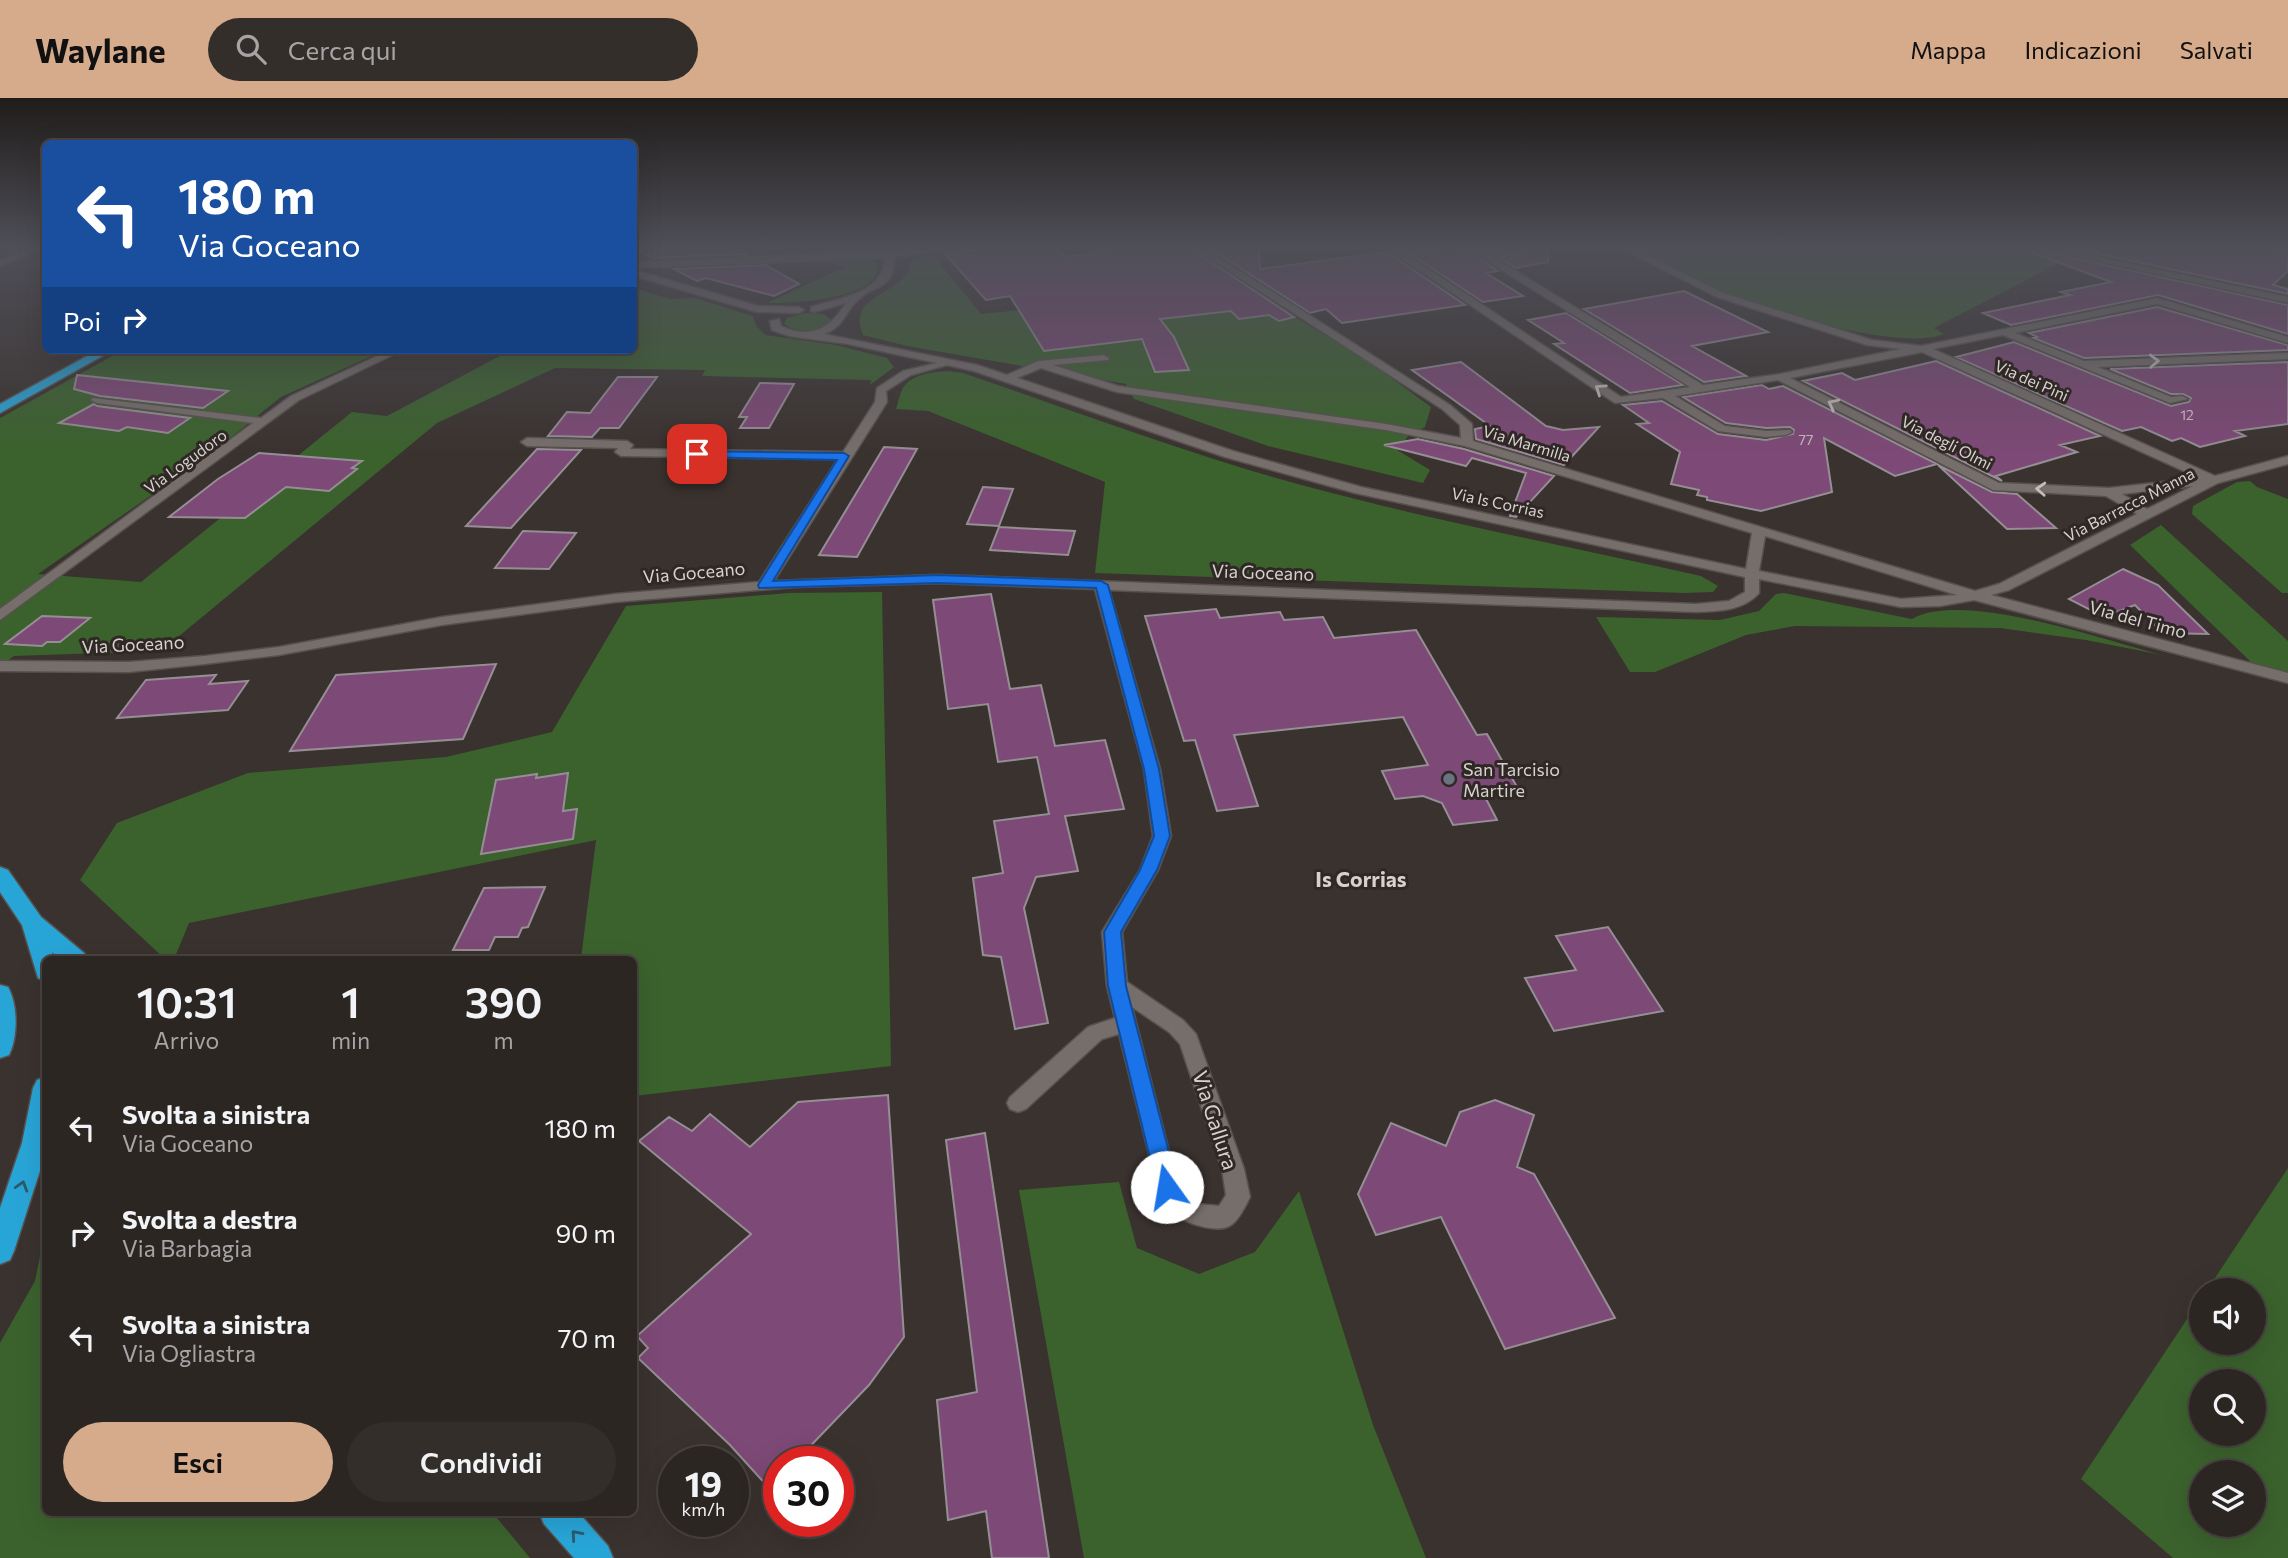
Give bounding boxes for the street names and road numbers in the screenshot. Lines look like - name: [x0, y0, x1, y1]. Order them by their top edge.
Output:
- street label: Via dei Pini: [1992, 355, 2072, 405]
- street label: Via degli Olmi: [1898, 411, 1996, 473]
- street label: Via Marmilla: [1481, 421, 1573, 465]
- street label: Via Logudoro: [140, 425, 230, 497]
- street label: Via Barracca Manna: [2061, 463, 2197, 545]
- street label: Via Is Corrias: [1450, 483, 1546, 521]
- street label: Via Goceano: [642, 557, 746, 587]
- street label: Via Goceano: [1211, 559, 1315, 585]
- street label: Via del Timo: [2087, 595, 2189, 643]
- street label: Via Goceano: [81, 630, 185, 658]
- street label: Via Gallura: [1188, 1067, 1244, 1173]

